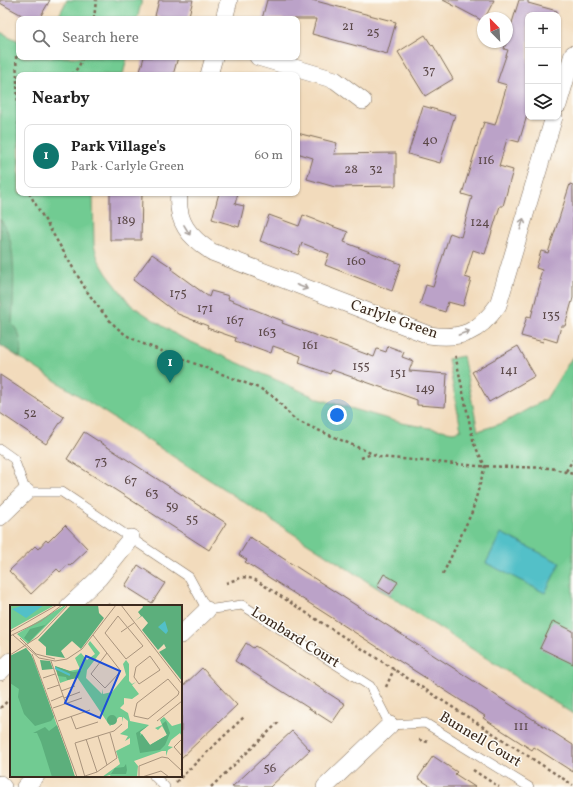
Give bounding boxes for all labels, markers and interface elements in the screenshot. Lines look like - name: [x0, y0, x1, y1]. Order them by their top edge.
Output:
- north arrow: [477, 12, 513, 48]
- map controls: [525, 12, 561, 120]
- button: +: [525, 12, 561, 48]
- search box: [16, 16, 300, 60]
- house number: 21: [342, 18, 354, 36]
- house number: 25: [366, 24, 380, 42]
- icon: search: [30, 27, 52, 49]
- text: Search here: [62, 28, 139, 49]
- button: −: [525, 48, 561, 84]
- house number: 37: [423, 62, 435, 80]
- button: layers: [525, 84, 561, 120]
- text: Nearby: [32, 87, 90, 110]
- house number: 40: [422, 132, 438, 150]
- text: Park Village's: [71, 137, 166, 158]
- text: 1: [43, 147, 49, 165]
- text: 60 m: [255, 147, 283, 165]
- house number: 116: [478, 152, 495, 170]
- text: Park · Carlyle Green: [71, 158, 184, 176]
- house number: 28: [344, 161, 358, 179]
- house number: 32: [369, 161, 383, 179]
- house number: 189: [117, 212, 135, 230]
- house number: 124: [470, 214, 490, 232]
- one-way arrow: [519, 218, 526, 231]
- one-way arrow: [184, 224, 192, 236]
- house number: 160: [346, 253, 366, 271]
- one-way arrow: [295, 283, 307, 291]
- house number: 175: [169, 285, 187, 303]
- street label: Carlyle Green: [347, 295, 441, 345]
- house number: 171: [197, 300, 213, 318]
- house number: 135: [542, 307, 560, 325]
- house number: 167: [226, 312, 244, 330]
- house number: 163: [258, 324, 276, 342]
- one-way arrow: [457, 329, 469, 337]
- house number: 161: [302, 337, 318, 355]
- pin: 1: [157, 350, 183, 383]
- house number: 155: [352, 358, 370, 376]
- house number: 141: [500, 362, 518, 380]
- house number: 151: [390, 365, 406, 383]
- house number: 149: [415, 380, 435, 398]
- house number: 52: [23, 405, 37, 423]
- your location: [327, 405, 347, 425]
- house number: 73: [95, 453, 108, 471]
- house number: 67: [125, 472, 137, 490]
- house number: 63: [145, 485, 159, 503]
- house number: 59: [166, 498, 179, 516]
- house number: 55: [186, 511, 198, 529]
- street label: Lombard Court: [247, 602, 343, 674]
- inset map: [10, 605, 182, 777]
- street label: Bunnell Court: [435, 707, 525, 773]
- house number: 111: [513, 718, 529, 736]
- house number: 56: [264, 760, 277, 778]

